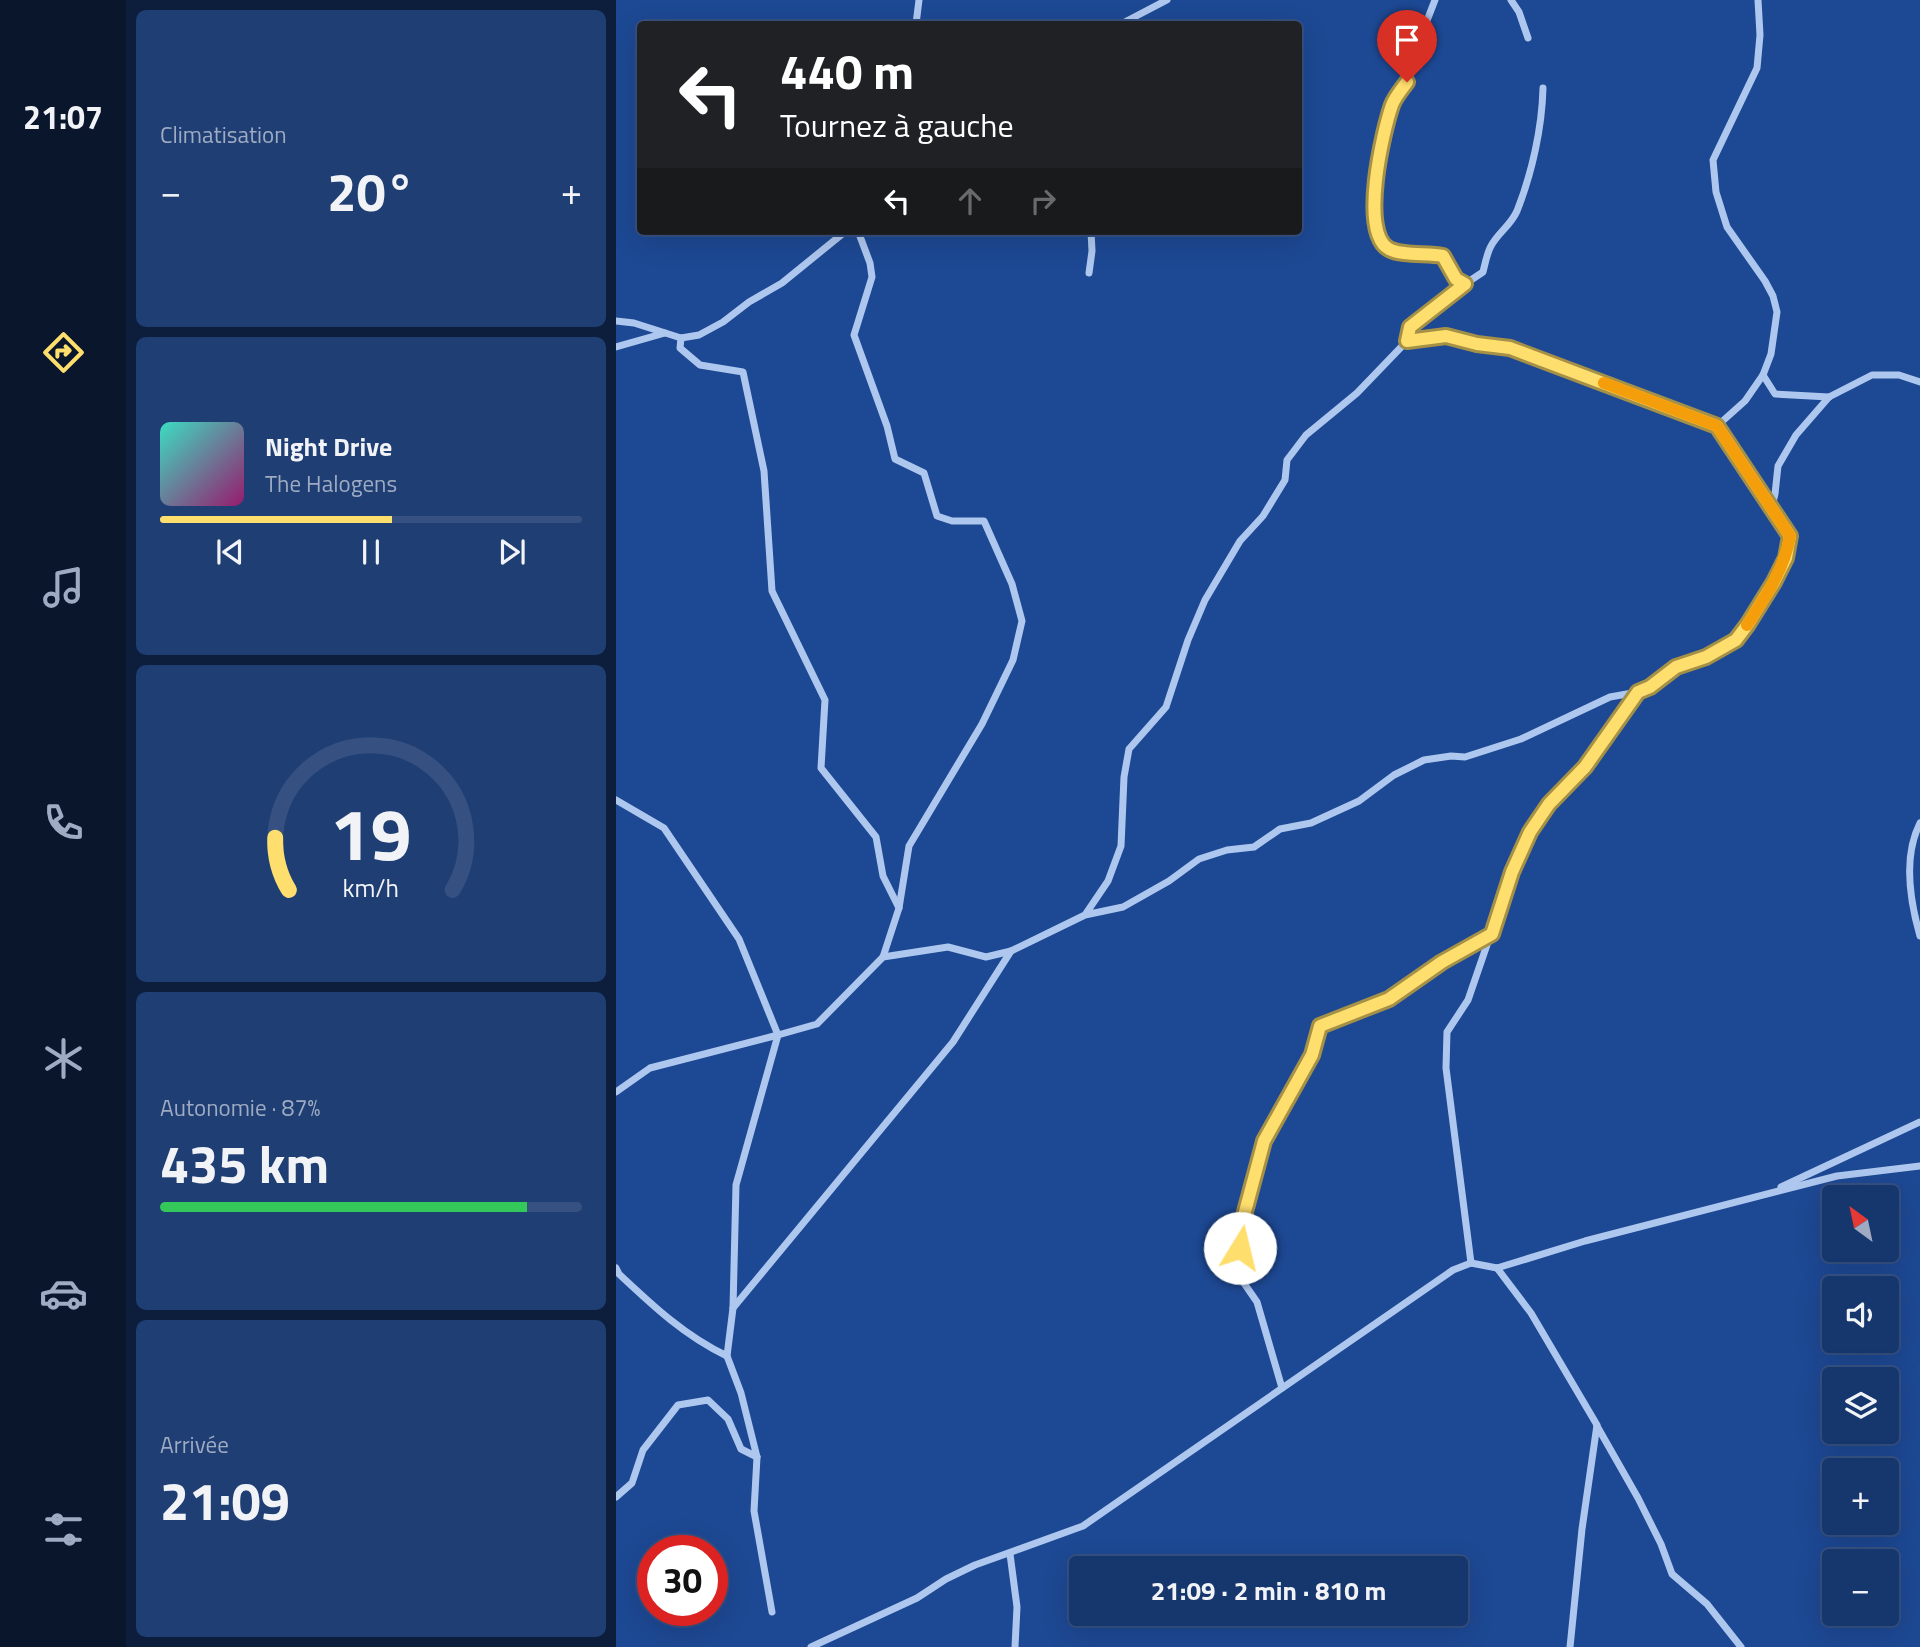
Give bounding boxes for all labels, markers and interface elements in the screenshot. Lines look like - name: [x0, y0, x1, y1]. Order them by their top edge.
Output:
- pin: [1377, 10, 1437, 82]
- icon: arrive: [1388, 21, 1426, 59]
- text: 440 m: [780, 33, 914, 108]
- icon: left: [665, 49, 756, 140]
- text: 21:07: [23, 93, 103, 141]
- text: Tournez à gauche: [780, 101, 1014, 149]
- text: Climatisation: [160, 117, 287, 152]
- text: 20°: [327, 152, 415, 231]
- text: −: [160, 162, 181, 220]
- text: +: [561, 162, 582, 220]
- icon: left: [878, 182, 916, 220]
- icon: ahead: [951, 182, 989, 220]
- icon: right: [1024, 182, 1062, 220]
- icon: directions: [39, 328, 88, 377]
- text: Night Drive: [265, 427, 392, 466]
- text: The Halogens: [265, 466, 397, 501]
- icon: previous: [211, 533, 249, 571]
- icon: pause: [352, 533, 390, 571]
- icon: next: [493, 533, 531, 571]
- icon: music: [39, 563, 88, 612]
- text: 19: [330, 778, 412, 888]
- icon: phone: [39, 798, 88, 847]
- text: km/h: [343, 868, 399, 906]
- icon: climate: [39, 1034, 88, 1083]
- text: Autonomie · 87%: [160, 1090, 320, 1125]
- text: 435 km: [160, 1124, 329, 1203]
- north arrow: [1822, 1185, 1899, 1262]
- map controls: [1822, 1185, 1899, 1626]
- position arrow: [1203, 1211, 1277, 1285]
- icon: car: [39, 1269, 88, 1318]
- button: sound: [1822, 1276, 1899, 1353]
- button: layers: [1822, 1367, 1899, 1444]
- text: Arrivée: [160, 1427, 229, 1462]
- button: +: [1822, 1458, 1899, 1535]
- text: 21:09: [160, 1461, 290, 1540]
- icon: filters: [39, 1505, 88, 1554]
- speed limit sign: 30: [637, 1535, 728, 1626]
- button: −: [1822, 1549, 1899, 1626]
- text: 21:09 · 2 min · 810 m: [1151, 1571, 1386, 1610]

